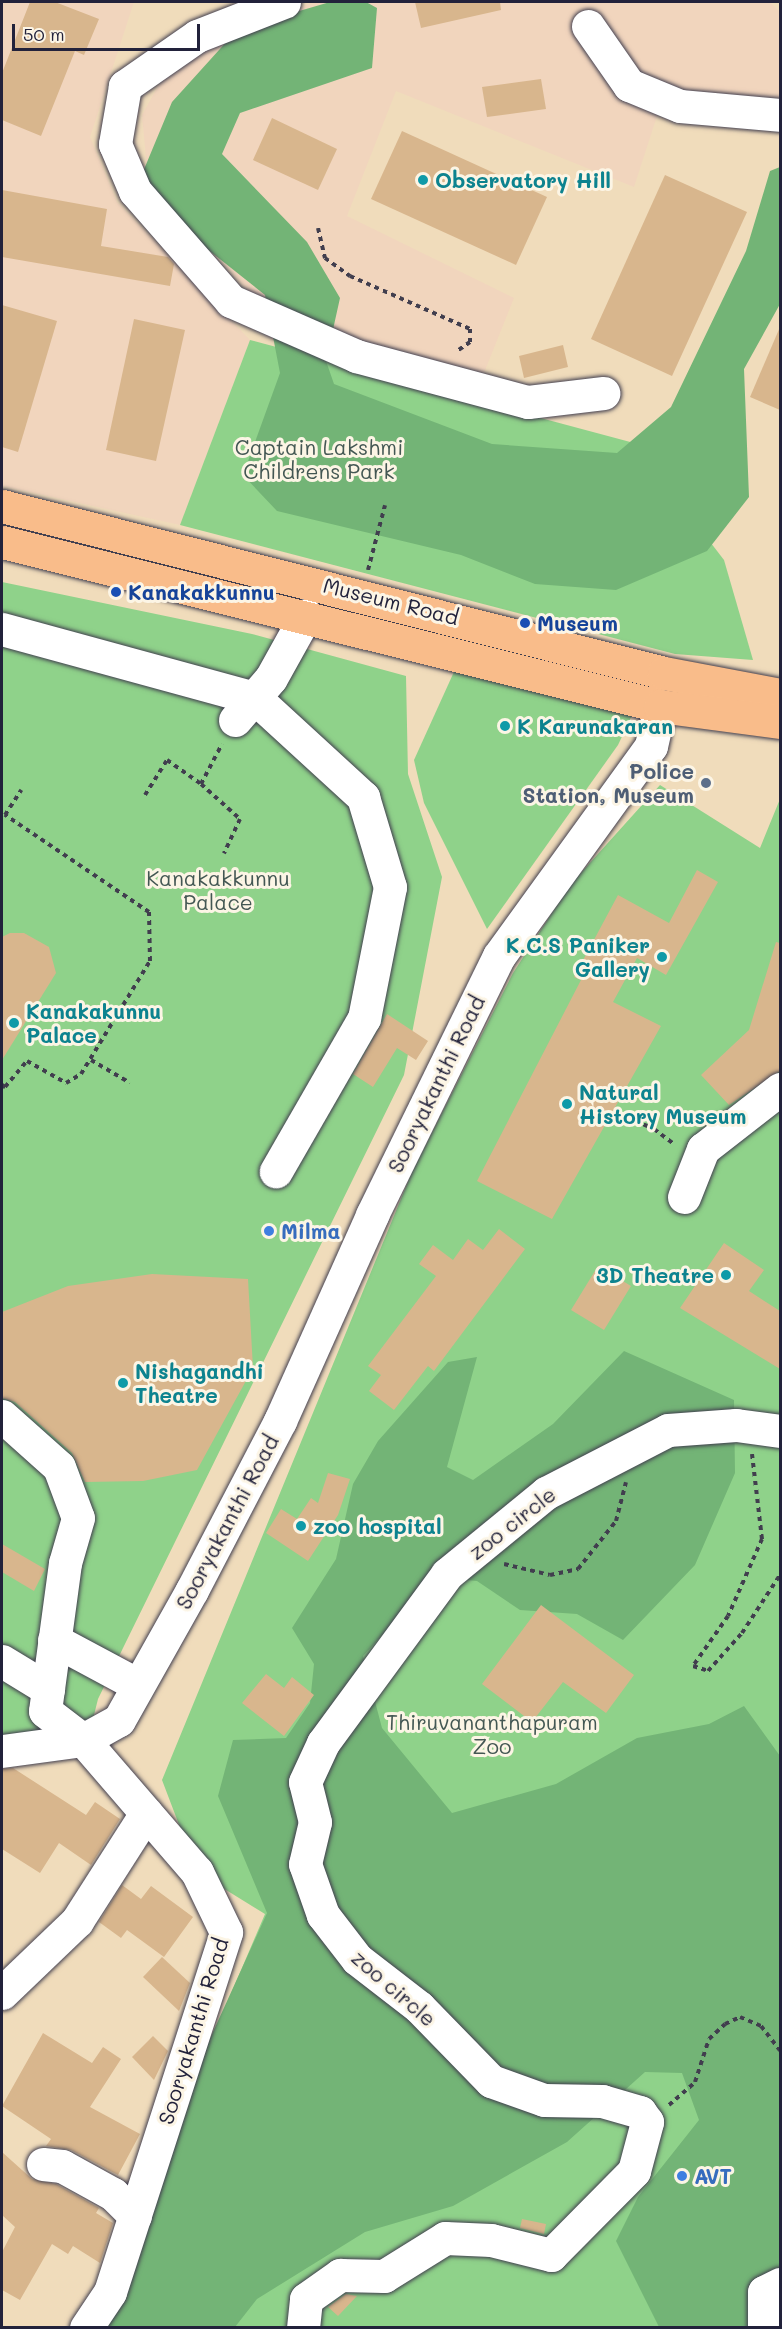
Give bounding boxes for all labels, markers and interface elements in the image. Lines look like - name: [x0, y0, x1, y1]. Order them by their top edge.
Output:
- scale bar: [15, 12, 202, 50]
- text: 50 m: [23, 22, 65, 46]
- place label: Observatory Hill: [435, 167, 611, 193]
- marker: Observatory Hill: [416, 173, 430, 187]
- park label: Captain Lakshmi Childrens Park: [235, 434, 403, 484]
- street label: Museum Road: [321, 572, 461, 630]
- place label: Kanakakkunnu: [128, 579, 275, 605]
- marker: Kanakakkunnu: [109, 585, 123, 599]
- place label: Museum: [537, 610, 618, 636]
- marker: Museum: [518, 616, 532, 630]
- place label: K Karunakaran: [517, 713, 673, 739]
- marker: K Karunakaran: [498, 719, 512, 733]
- place label: Police Station, Museum: [523, 758, 694, 808]
- marker: Police Station, Museum: [699, 776, 713, 790]
- park label: Kanakakkunnu Palace: [146, 865, 290, 915]
- place label: K.C.S Paniker Gallery: [506, 932, 650, 982]
- marker: K.C.S Paniker Gallery: [655, 950, 669, 964]
- street label: Sooryakanthi Road: [382, 991, 490, 1177]
- place label: Kanakakunnu Palace: [26, 998, 161, 1048]
- marker: Kanakakunnu Palace: [7, 1016, 21, 1030]
- place label: Natural History Museum: [579, 1079, 746, 1129]
- marker: Natural History Museum: [560, 1097, 574, 1111]
- place label: Milma: [281, 1218, 340, 1244]
- marker: Milma: [262, 1224, 276, 1238]
- place label: 3D Theatre: [596, 1262, 714, 1288]
- marker: 3D Theatre: [719, 1268, 733, 1282]
- place label: Nishagandhi Theatre: [135, 1358, 264, 1408]
- marker: Nishagandhi Theatre: [116, 1376, 130, 1390]
- street label: Sooryakanthi Road: [170, 1431, 284, 1613]
- street label: zoo circle: [464, 1481, 560, 1565]
- place label: zoo hospital: [313, 1513, 442, 1539]
- marker: zoo hospital: [294, 1519, 308, 1533]
- park label: Thiruvananthapuram Zoo: [386, 1709, 598, 1759]
- street label: Sooryakanthi Road: [153, 1935, 233, 2127]
- street label: zoo circle: [347, 1945, 441, 2031]
- place label: AVT: [694, 2163, 732, 2189]
- marker: AVT: [675, 2169, 689, 2183]

